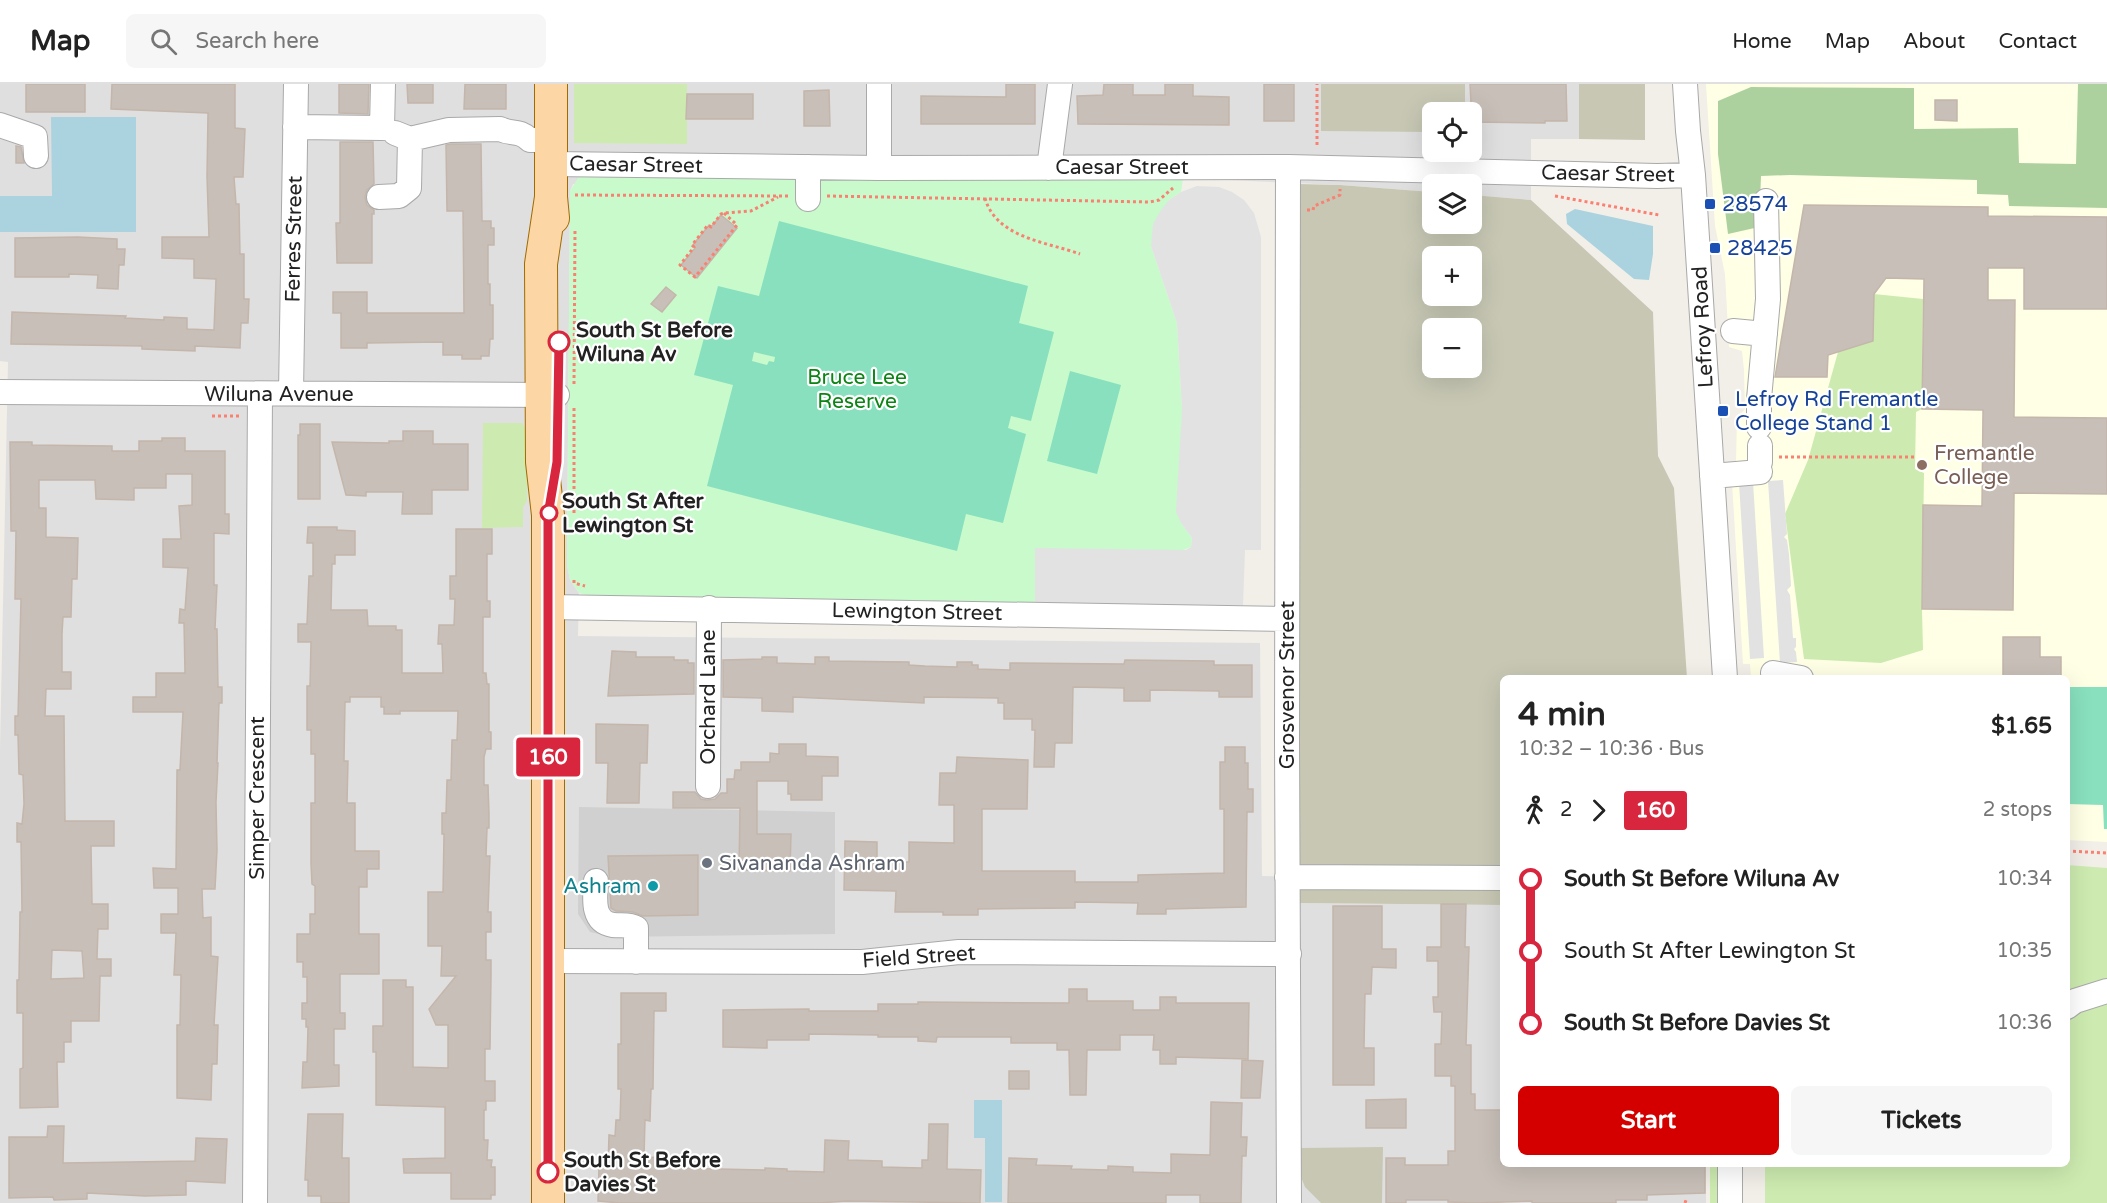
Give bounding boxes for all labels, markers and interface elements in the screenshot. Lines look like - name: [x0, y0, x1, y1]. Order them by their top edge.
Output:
- search box: [126, 14, 546, 68]
- text: Map: [30, 24, 90, 58]
- icon: search: [147, 25, 180, 58]
- text: Search here: [195, 28, 319, 54]
- text: Home: [1732, 29, 1792, 54]
- text: Map: [1825, 29, 1870, 54]
- text: About: [1903, 29, 1965, 54]
- text: Contact: [1998, 29, 2077, 54]
- map controls: [1422, 102, 1482, 378]
- button: locate: [1422, 102, 1482, 162]
- street label: Caesar Street: [569, 151, 703, 179]
- street label: Caesar Street: [1055, 155, 1189, 180]
- street label: Caesar Street: [1541, 160, 1675, 188]
- button: layers: [1422, 174, 1482, 234]
- street label: Ferres Street: [280, 175, 308, 303]
- place label: 28574: [1722, 192, 1788, 217]
- marker: 28574: [1703, 197, 1717, 211]
- place label: 28425: [1727, 236, 1793, 261]
- marker: 28425: [1708, 241, 1722, 255]
- button: +: [1422, 246, 1482, 306]
- street label: Lefroy Road: [1687, 265, 1719, 389]
- place label: South St Before Wiluna Av: [576, 318, 733, 367]
- button: −: [1422, 318, 1482, 378]
- marker: South St Before Wiluna Av: [548, 331, 570, 353]
- park label: Bruce Lee Reserve: [807, 365, 907, 414]
- street label: Wiluna Avenue: [204, 382, 354, 407]
- place label: Lefroy Rd Fremantle College Stand 1: [1735, 387, 1938, 436]
- marker: Lefroy Rd Fremantle College Stand 1: [1716, 404, 1730, 418]
- place label: Fremantle College: [1934, 441, 2035, 490]
- marker: Fremantle College: [1915, 458, 1929, 472]
- place label: South St After Lewington St: [562, 489, 705, 538]
- marker: South St After Lewington St: [540, 504, 558, 522]
- street label: Lewington Street: [831, 598, 1003, 626]
- street label: Grosvenor Street: [1275, 601, 1300, 769]
- street label: Orchard Lane: [696, 629, 721, 765]
- text: 4 min: [1518, 695, 1606, 734]
- text: $1.65: [1991, 713, 2052, 739]
- street label: Simper Crescent: [245, 716, 270, 880]
- text: 10:32 – 10:36 · Bus: [1518, 737, 1704, 761]
- line badge: 160: [514, 738, 582, 776]
- text: 160: [528, 745, 568, 770]
- icon: walk: [1518, 794, 1551, 827]
- icon: forward: [1582, 794, 1615, 827]
- text: 2: [1560, 798, 1573, 822]
- text: 160: [1636, 798, 1675, 823]
- text: 2 stops: [1983, 798, 2052, 822]
- place label: Sivananda Ashram: [719, 851, 905, 876]
- marker: Sivananda Ashram: [700, 856, 714, 870]
- text: South St Before Wiluna Av: [1564, 866, 1839, 892]
- text: 10:34: [1997, 867, 2052, 891]
- place label: Ashram: [563, 874, 641, 899]
- marker: Ashram: [646, 879, 660, 893]
- text: South St After Lewington St: [1564, 938, 1855, 964]
- text: 10:35: [1997, 939, 2052, 963]
- street label: Field Street: [861, 941, 977, 973]
- text: South St Before Davies St: [1564, 1010, 1830, 1036]
- text: 10:36: [1997, 1011, 2052, 1035]
- button: Start: [1518, 1086, 1779, 1155]
- button: Tickets: [1791, 1086, 2052, 1155]
- place label: South St Before Davies St: [564, 1148, 721, 1197]
- marker: South St Before Davies St: [537, 1161, 559, 1183]

